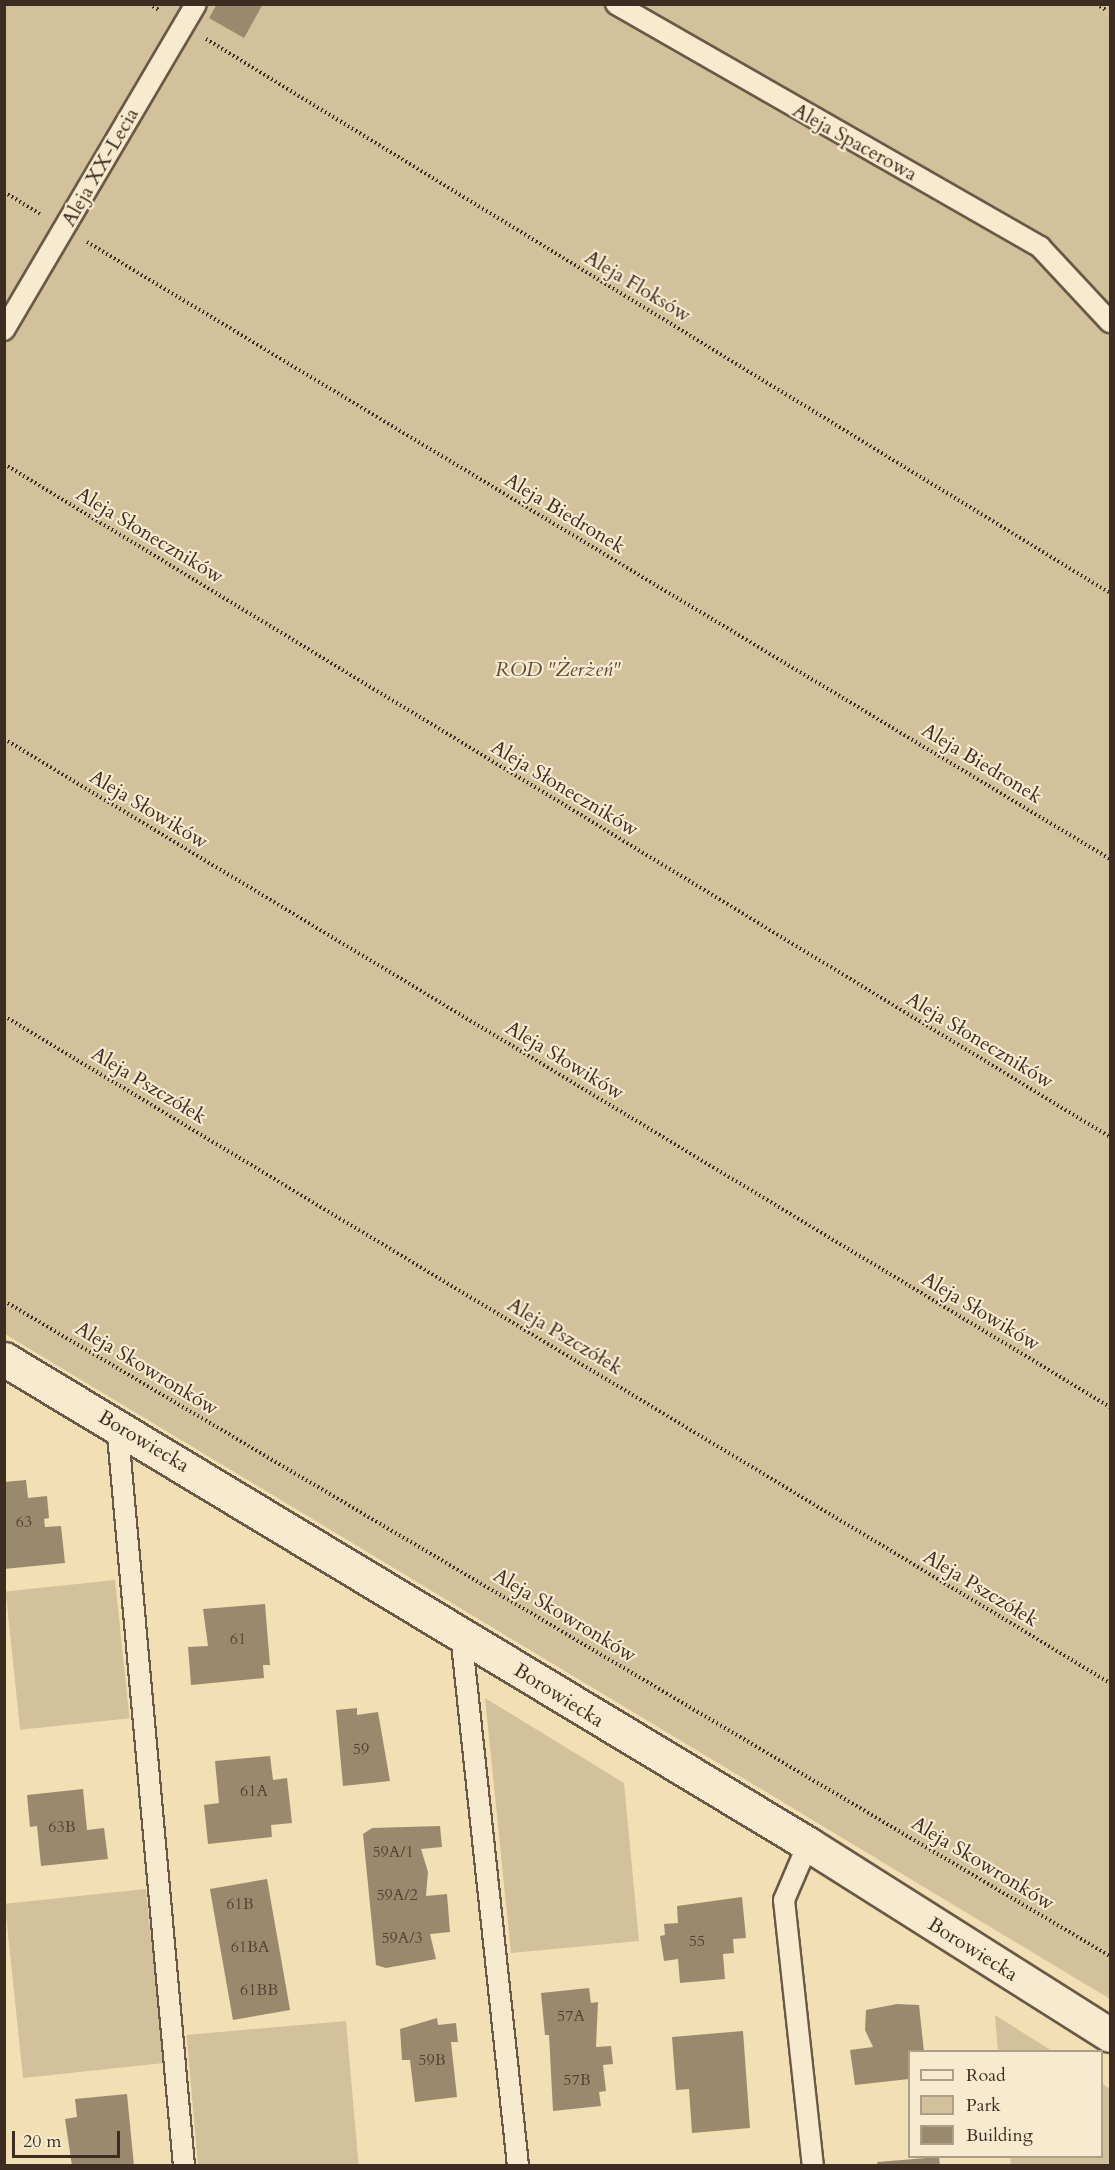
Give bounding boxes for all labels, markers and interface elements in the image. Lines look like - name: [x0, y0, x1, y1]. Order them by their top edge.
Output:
- street label: Aleja Spacerowa: [789, 98, 921, 186]
- street label: Aleja XX-Lecia: [56, 103, 144, 231]
- street label: Aleja Floksów: [581, 245, 695, 327]
- street label: Aleja Biedronek: [500, 468, 630, 558]
- street label: Aleja Słoneczników: [72, 482, 228, 588]
- park label: ROD "Żerżeń": [495, 657, 621, 681]
- street label: Aleja Biedronek: [917, 718, 1047, 808]
- street label: Aleja Słoneczników: [487, 735, 643, 841]
- street label: Aleja Słowików: [86, 764, 212, 854]
- street label: Aleja Słoneczników: [902, 987, 1058, 1093]
- street label: Aleja Słowików: [502, 1015, 628, 1105]
- street label: Aleja Pszczółek: [87, 1041, 211, 1129]
- street label: Aleja Słowików: [918, 1266, 1044, 1356]
- street label: Aleja Pszczółek: [503, 1292, 627, 1380]
- street label: Aleja Skowronków: [71, 1316, 223, 1420]
- street label: Borowiecka: [94, 1405, 194, 1477]
- house number: 63: [16, 1512, 32, 1532]
- street label: Aleja Pszczółek: [919, 1544, 1043, 1632]
- street label: Aleja Skowronków: [489, 1563, 641, 1667]
- house number: 61: [230, 1629, 246, 1649]
- street label: Borowiecka: [510, 1658, 608, 1732]
- house number: 59: [353, 1739, 369, 1759]
- house number: 61A: [240, 1781, 268, 1801]
- street label: Aleja Skowronków: [907, 1811, 1059, 1915]
- house number: 63B: [48, 1817, 76, 1837]
- house number: 59A/1: [372, 1842, 414, 1862]
- house number: 59A/2: [376, 1885, 418, 1905]
- house number: 61B: [226, 1894, 254, 1914]
- street label: Borowiecka: [924, 1912, 1022, 1986]
- house number: 59A/3: [381, 1928, 423, 1948]
- house number: 55: [689, 1931, 705, 1951]
- house number: 61BA: [231, 1937, 269, 1957]
- house number: 61BB: [240, 1980, 278, 2000]
- house number: 57A: [557, 2006, 585, 2026]
- house number: 59B: [418, 2050, 446, 2070]
- legend: [908, 2050, 1103, 2158]
- text: Road: [966, 2063, 1006, 2088]
- house number: 57B: [563, 2070, 591, 2090]
- text: Park: [966, 2093, 1001, 2118]
- scale bar: [15, 2119, 123, 2157]
- text: Building: [966, 2123, 1033, 2148]
- text: 20 m: [23, 2129, 62, 2154]

